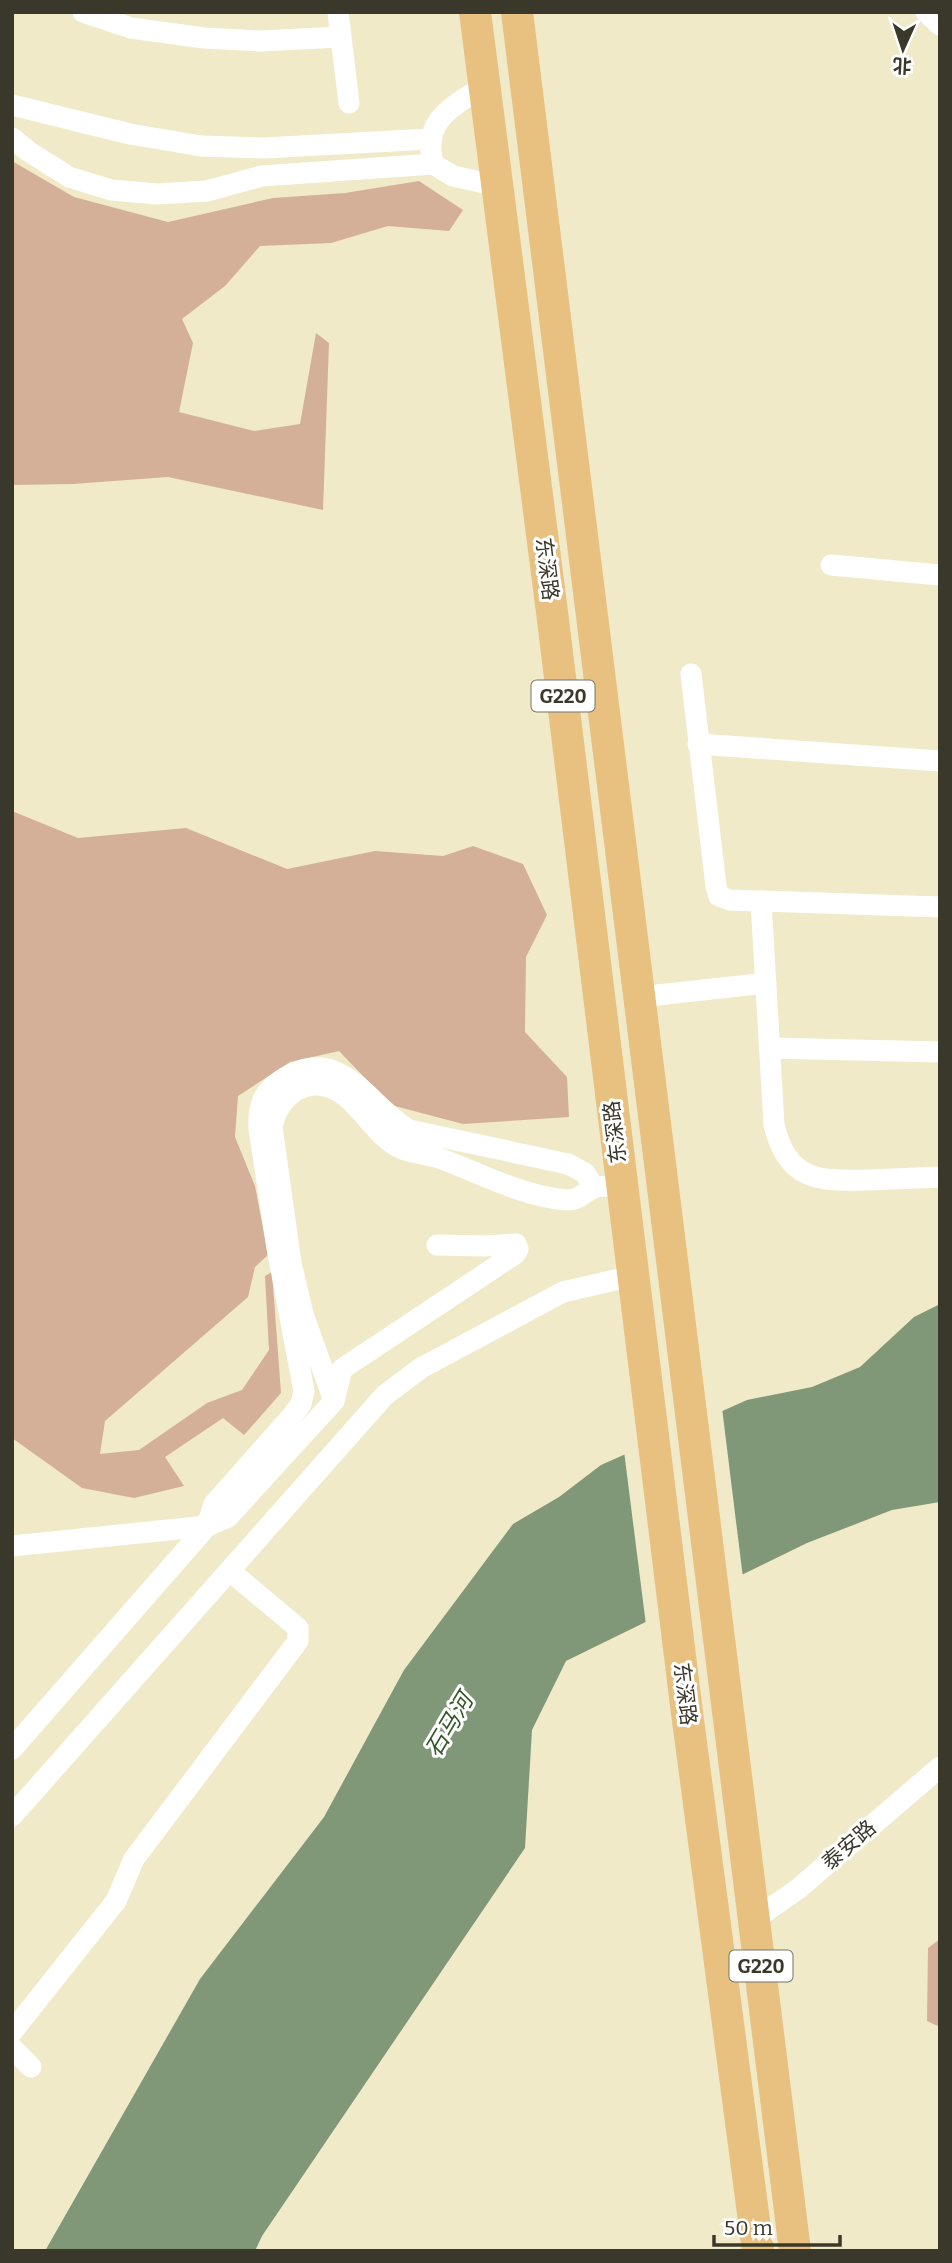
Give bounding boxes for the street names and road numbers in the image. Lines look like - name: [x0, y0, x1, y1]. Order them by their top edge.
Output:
- street label: 东深路: [530, 536, 564, 602]
- road number: G220: [532, 680, 594, 712]
- street label: 东深路: [598, 1099, 632, 1165]
- street label: 东深路: [668, 1661, 702, 1727]
- street label: 泰安路: [817, 1815, 881, 1875]
- road number: G220: [730, 1950, 792, 1982]

